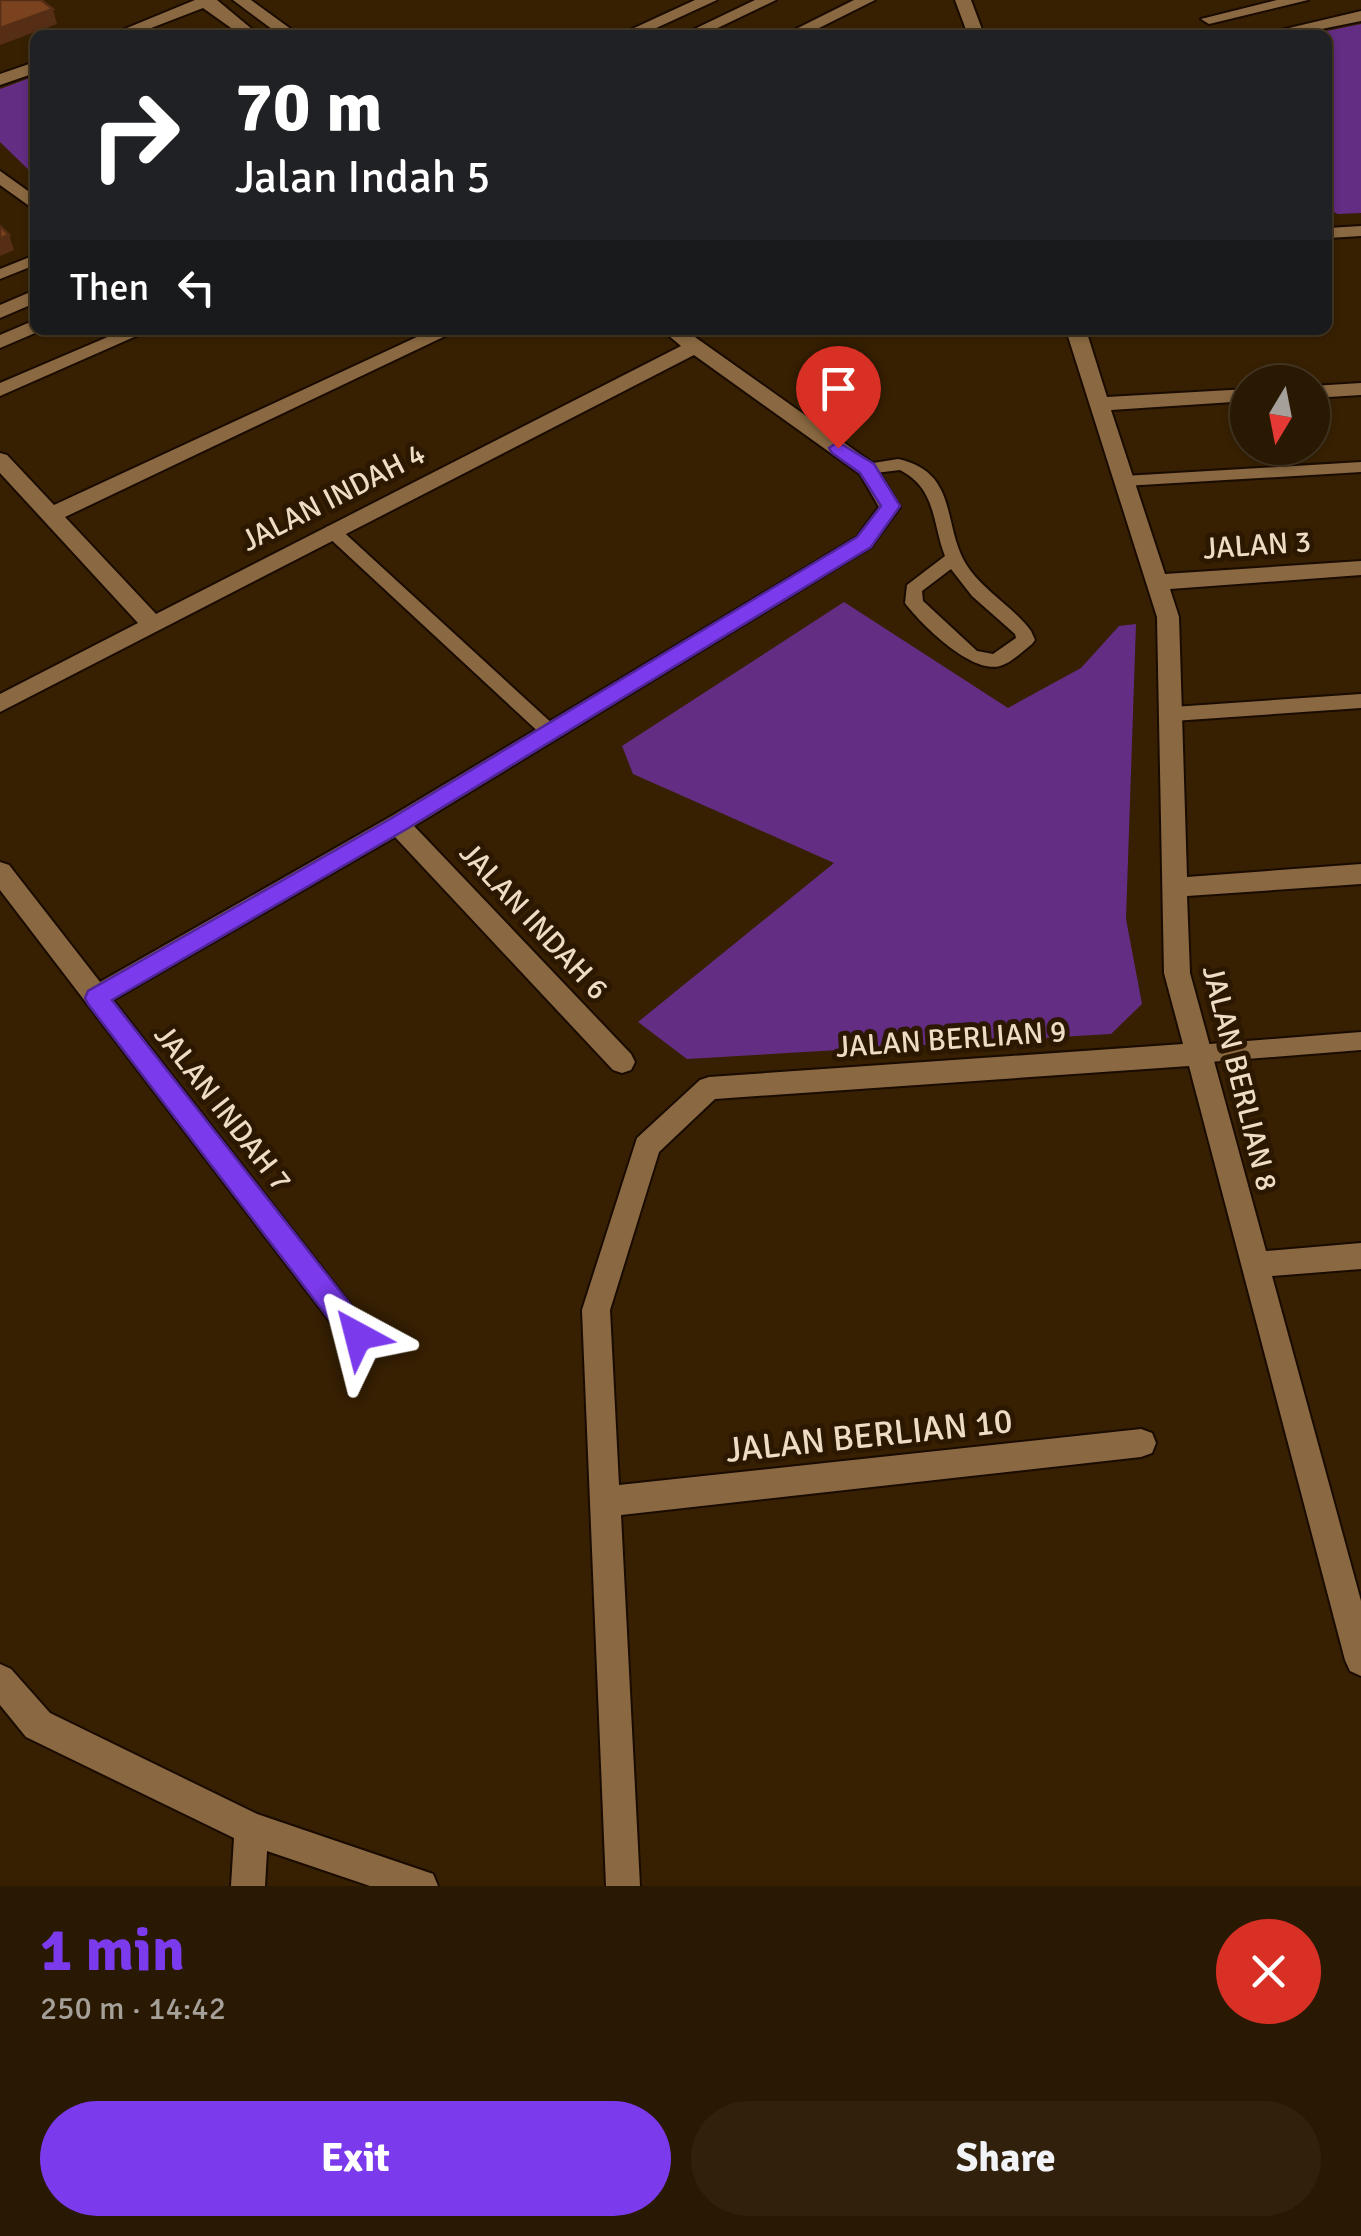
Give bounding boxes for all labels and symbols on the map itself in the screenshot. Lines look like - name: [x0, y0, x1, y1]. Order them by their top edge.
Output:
- pin: [796, 346, 881, 449]
- north arrow: [1230, 365, 1330, 465]
- street label: JALAN INDAH 4: [235, 435, 431, 560]
- street label: JALAN 3: [1202, 523, 1312, 568]
- street label: JALAN INDAH 6: [451, 835, 616, 1008]
- street label: JALAN BERLIAN 8: [1194, 962, 1285, 1195]
- street label: JALAN BERLIAN 9: [835, 1013, 1067, 1066]
- street label: JALAN INDAH 7: [146, 1018, 299, 1199]
- position arrow: [306, 1284, 410, 1388]
- street label: JALAN BERLIAN 10: [724, 1399, 1015, 1472]

